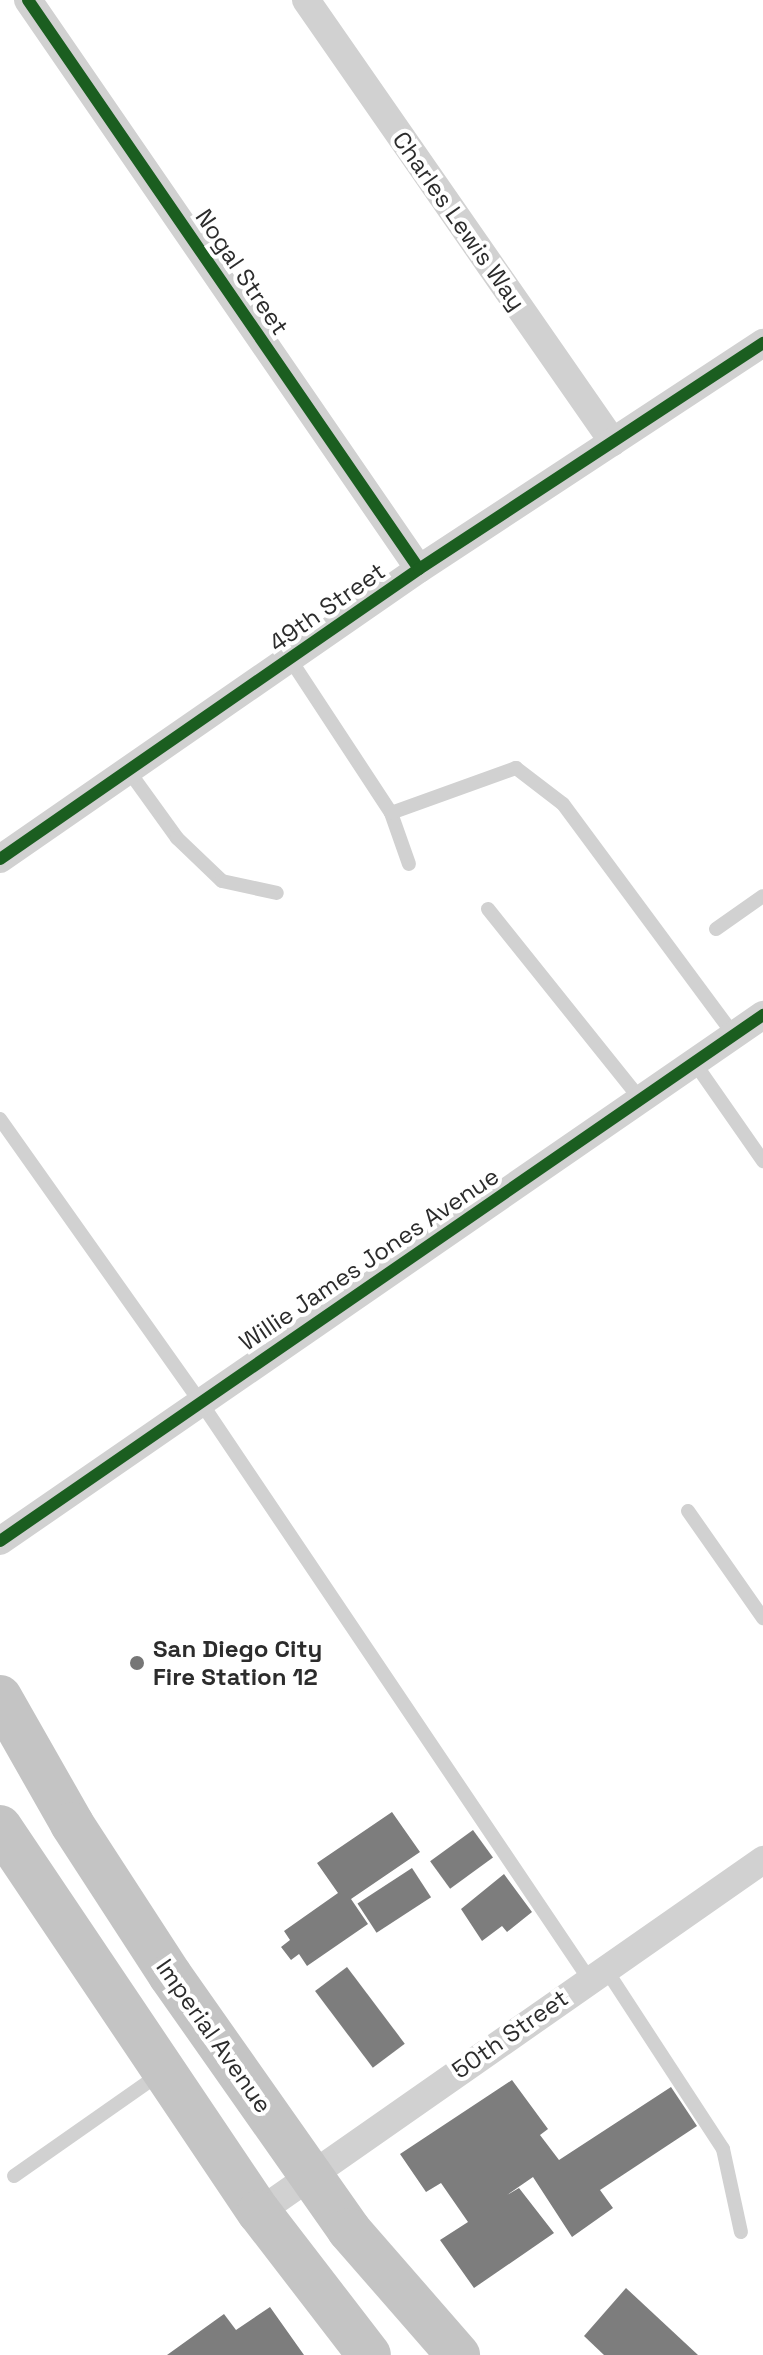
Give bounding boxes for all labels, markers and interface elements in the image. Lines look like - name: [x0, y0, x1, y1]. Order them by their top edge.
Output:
- street label: Charles Lewis Way: [386, 126, 532, 316]
- street label: Nogal Street: [189, 204, 295, 340]
- street label: 49th Street: [263, 556, 391, 658]
- street label: Willie James Jones Avenue: [234, 1161, 504, 1357]
- place label: San Diego City Fire Station 12: [153, 1635, 322, 1691]
- marker: San Diego City Fire Station 12: [128, 1654, 146, 1672]
- street label: Imperial Avenue: [150, 1953, 278, 2119]
- street label: 50th Street: [446, 1983, 574, 2085]

